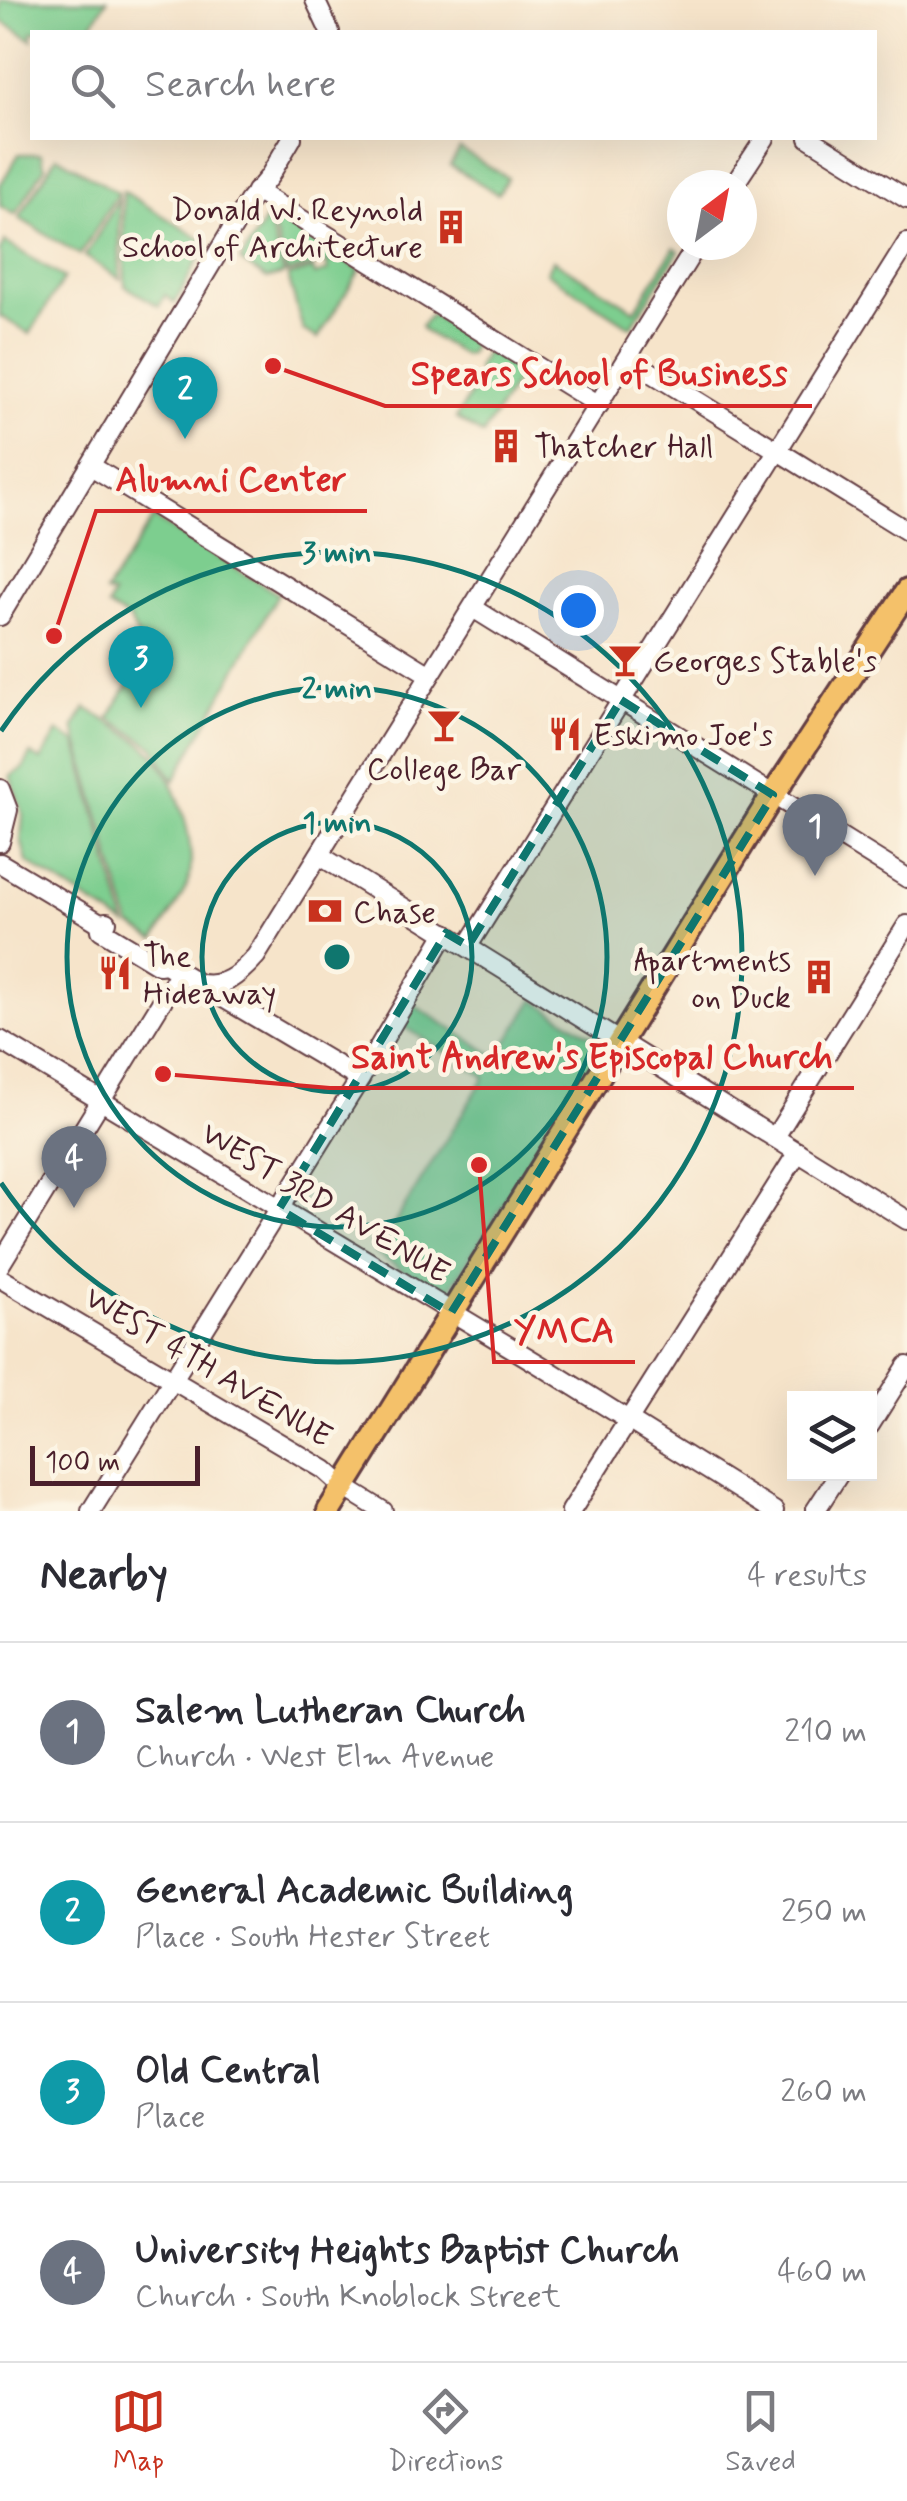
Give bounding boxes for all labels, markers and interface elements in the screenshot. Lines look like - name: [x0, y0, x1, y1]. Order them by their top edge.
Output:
- search box: [30, 30, 877, 140]
- icon: search: [65, 58, 120, 113]
- text: Search here: [145, 61, 336, 110]
- north arrow: [667, 170, 757, 260]
- place label: Donald W. Reynold School of Architecture: [122, 190, 423, 269]
- building icon: Donald W. Reynold School of Architecture: [432, 208, 470, 246]
- callout: Spears School of Business: [385, 341, 812, 406]
- text: Spears School of Business: [411, 352, 788, 398]
- pin: 2: [152, 356, 218, 439]
- building icon: Thatcher Hall: [487, 427, 525, 465]
- place label: Thatcher Hall: [534, 427, 714, 469]
- callout: Alumni Center: [96, 446, 367, 511]
- text: Alumni Center: [116, 458, 347, 504]
- text: 3 min: [302, 534, 372, 573]
- your location: [553, 585, 604, 636]
- pin: 3: [108, 626, 174, 708]
- bar icon: Georges Stable's: [606, 641, 644, 679]
- place label: Georges Stable's: [653, 641, 877, 685]
- text: 2 min: [302, 670, 372, 709]
- bar icon: College Bar: [425, 706, 463, 744]
- restaurant icon: Eskimo Joe's: [546, 715, 584, 753]
- place label: Eskimo Joe's: [593, 715, 773, 757]
- place label: College Bar: [367, 749, 521, 791]
- pin: 1: [782, 794, 848, 876]
- text: 1 min: [302, 804, 372, 843]
- bank icon: Chase: [306, 892, 344, 930]
- place label: Chase: [353, 892, 436, 934]
- place label: The Hideaway: [143, 936, 276, 1015]
- centre of rings: [319, 939, 355, 975]
- place label: Apartments on Duck: [634, 940, 791, 1019]
- restaurant icon: The Hideaway: [96, 954, 134, 992]
- building icon: Apartments on Duck: [800, 958, 838, 996]
- callout: Saint Andrew's Episcopal Church: [330, 1023, 854, 1088]
- text: Saint Andrew's Episcopal Church: [351, 1035, 833, 1081]
- street label: WEST 3RD AVENUE: [193, 1113, 457, 1294]
- pin: 4: [42, 1126, 106, 1208]
- street label: WEST 4TH AVENUE: [76, 1277, 339, 1458]
- callout: YMCA: [494, 1297, 635, 1362]
- text: YMCA: [514, 1309, 614, 1355]
- map controls: [787, 1391, 877, 1481]
- button: layers: [787, 1391, 877, 1481]
- scale bar: [30, 1441, 200, 1486]
- text: 100 m: [45, 1445, 120, 1482]
- text: Nearby: [40, 1549, 168, 1604]
- text: 4 results: [747, 1555, 867, 1597]
- text: Salem Lutheran Church: [135, 1687, 526, 1736]
- text: 1: [65, 1711, 80, 1753]
- text: 210 m: [784, 1711, 867, 1753]
- text: Church · West Elm Avenue: [135, 1736, 495, 1778]
- text: General Academic Building: [135, 1867, 573, 1916]
- text: 2: [65, 1891, 80, 1933]
- text: 250 m: [781, 1891, 867, 1933]
- text: Place · South Hester Street: [135, 1916, 490, 1958]
- text: Old Central: [135, 2047, 321, 2096]
- text: 3: [65, 2071, 80, 2113]
- text: 260 m: [780, 2071, 867, 2113]
- text: Place: [135, 2096, 205, 2138]
- text: University Heights Baptist Church: [135, 2227, 680, 2276]
- text: 4: [63, 2251, 82, 2293]
- text: 460 m: [777, 2251, 867, 2293]
- text: Church · South Knoblock Street: [135, 2276, 561, 2318]
- tab: Map: [111, 2384, 166, 2481]
- tab: Directions: [388, 2384, 503, 2481]
- tab: Saved: [725, 2384, 796, 2481]

